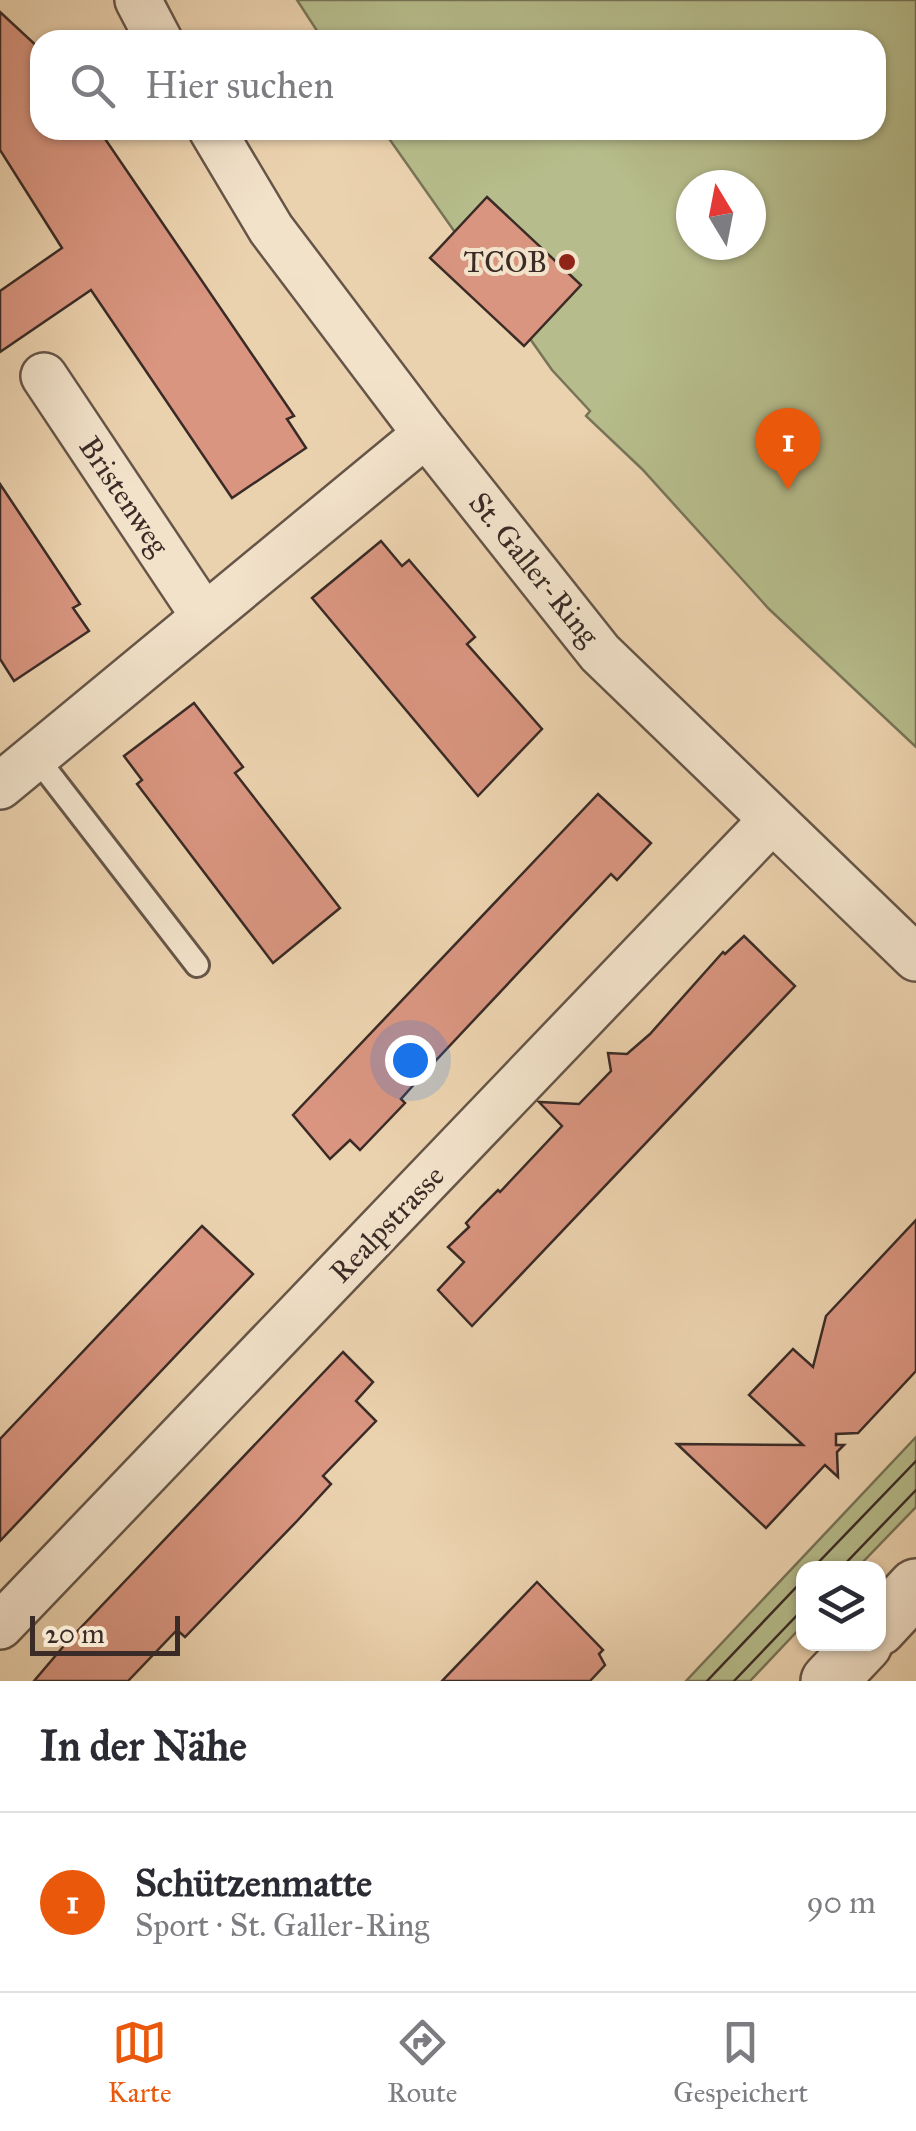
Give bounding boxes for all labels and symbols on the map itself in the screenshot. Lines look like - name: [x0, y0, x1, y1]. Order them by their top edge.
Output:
- north arrow: [676, 170, 766, 260]
- place label: TCOB: [464, 244, 547, 280]
- marker: TCOB: [556, 251, 578, 273]
- pin: 1: [756, 408, 820, 490]
- street label: Bristenweg: [71, 430, 177, 563]
- street label: St. Galler-Ring: [461, 485, 607, 654]
- your location: [385, 1035, 436, 1086]
- street label: Realpstrasse: [322, 1158, 452, 1290]
- scale bar: [30, 1611, 180, 1656]

